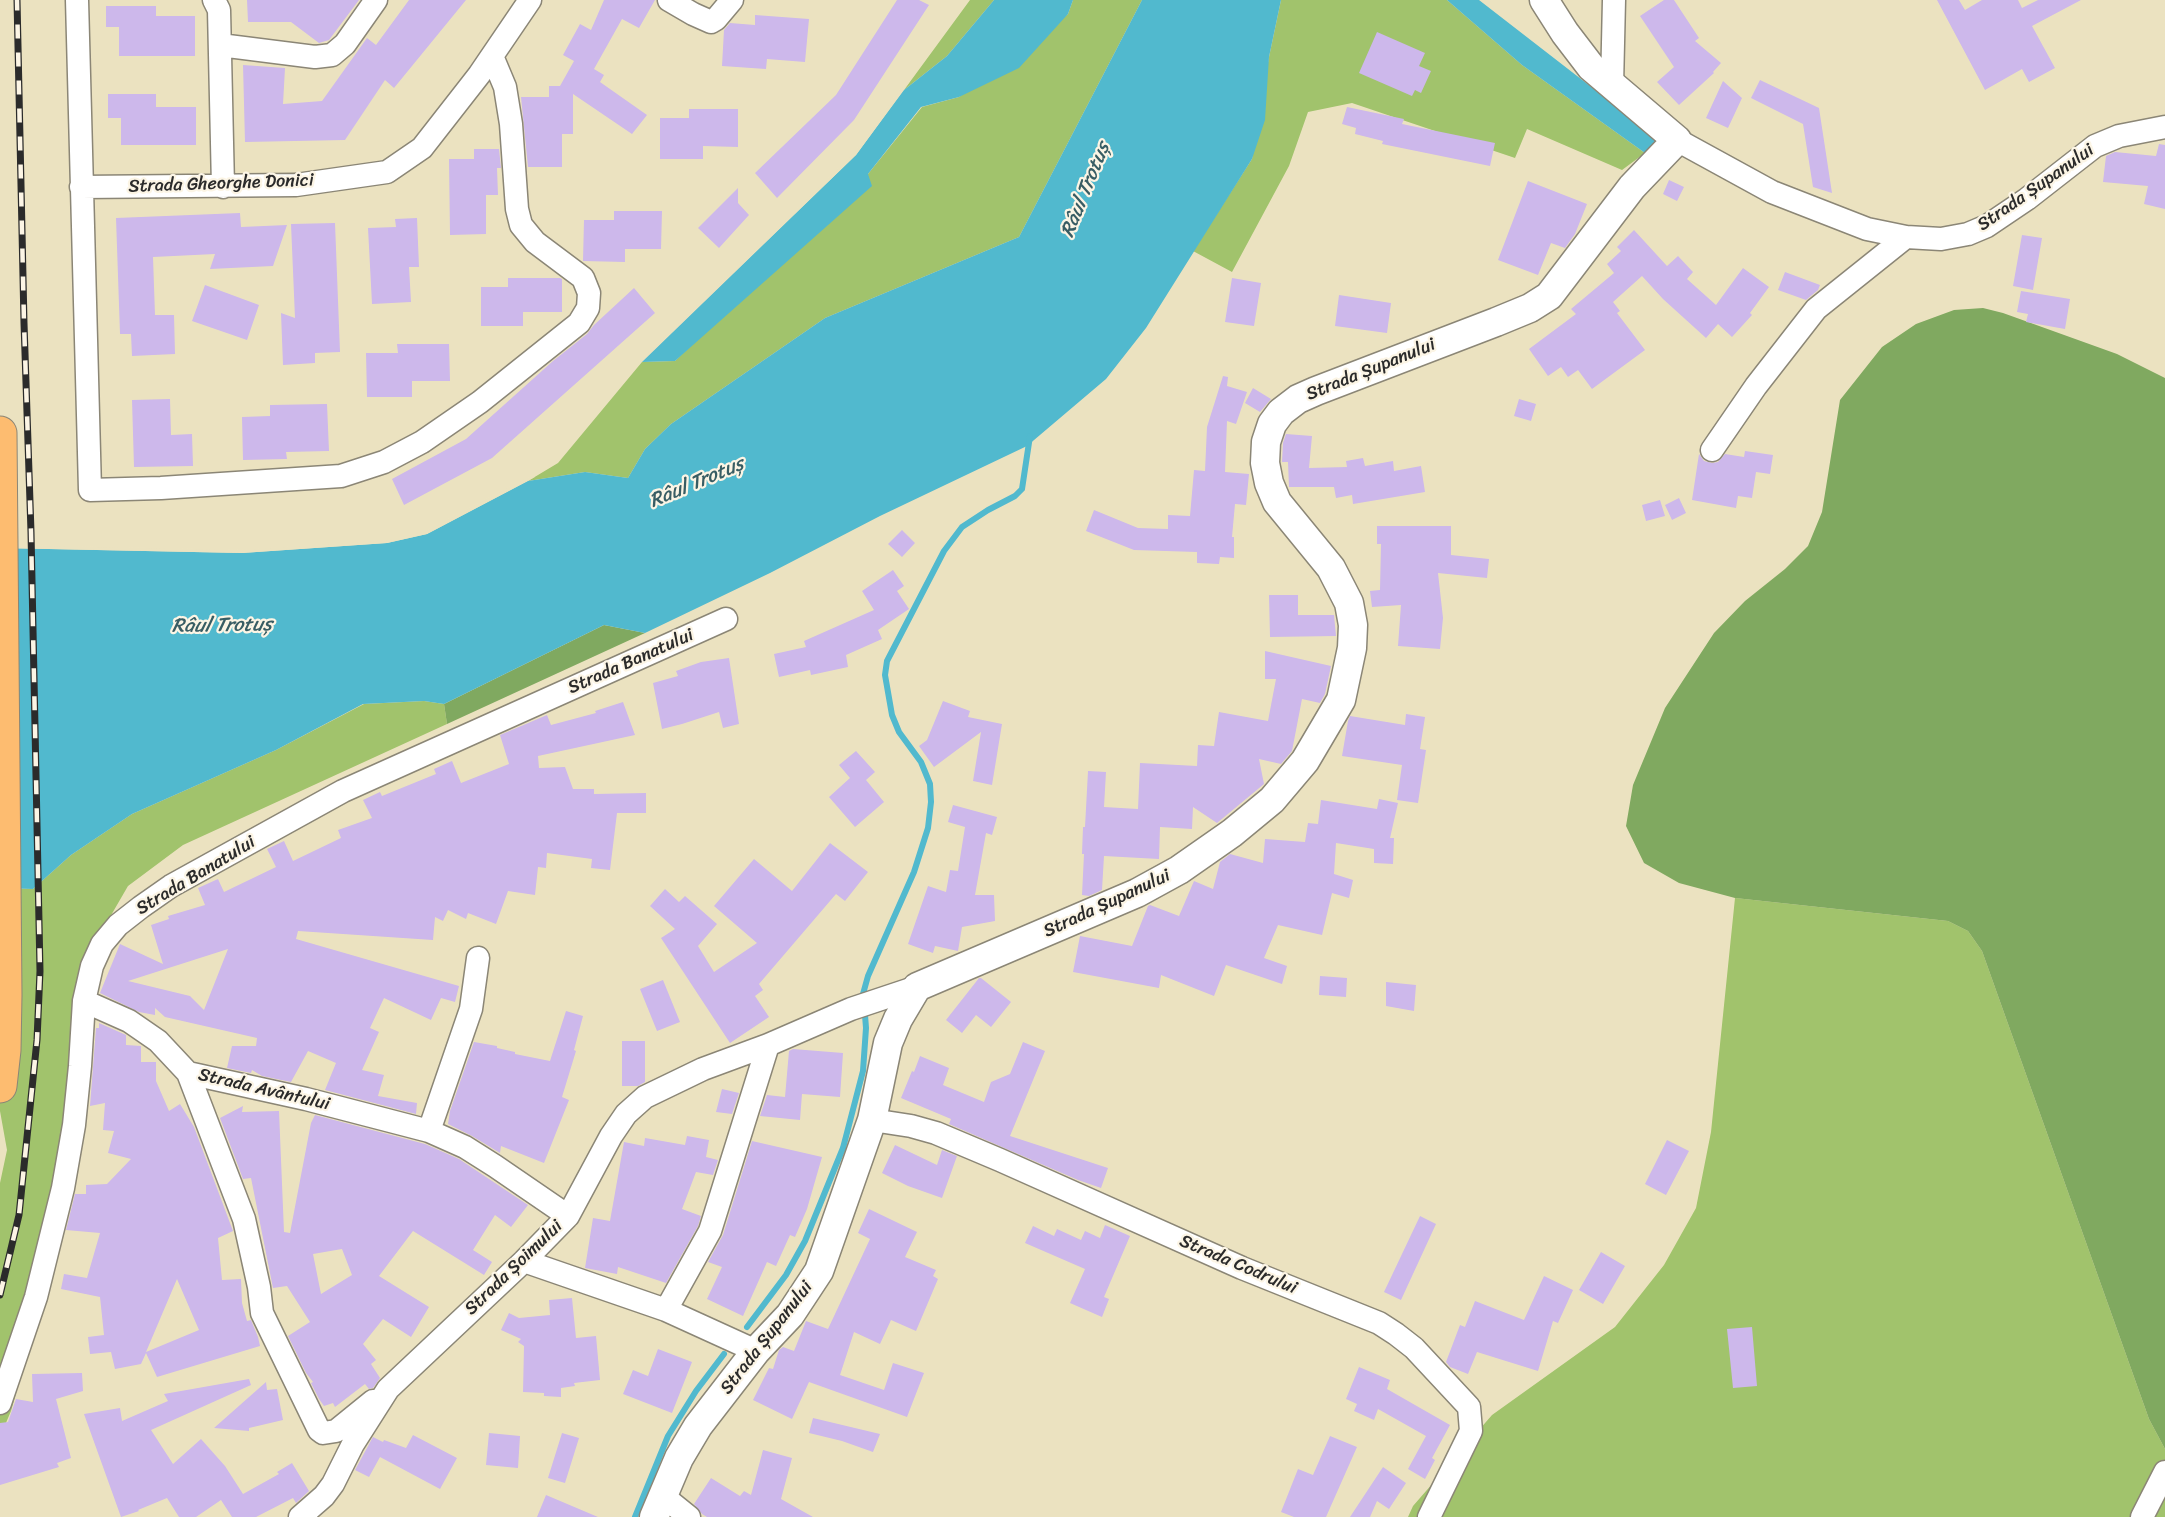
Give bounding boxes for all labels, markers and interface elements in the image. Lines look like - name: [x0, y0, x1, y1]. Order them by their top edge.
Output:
- water label: Râul Trotuș: [1056, 139, 1116, 241]
- street label: Strada Șupanului: [1974, 140, 2098, 236]
- street label: Strada Gheorghe Donici: [128, 170, 314, 198]
- street label: Strada Șupanului: [1303, 334, 1439, 406]
- water label: Râul Trotuș: [646, 452, 748, 514]
- water label: Râul Trotuș: [172, 613, 272, 639]
- street label: Strada Banatului: [565, 625, 697, 699]
- street label: Strada Banatului: [133, 832, 259, 920]
- street label: Strada Șupanului: [1040, 865, 1174, 943]
- street label: Strada Avântului: [196, 1064, 332, 1116]
- street label: Strada Șoimului: [461, 1216, 567, 1320]
- street label: Strada Codrului: [1176, 1231, 1300, 1299]
- street label: Strada Șupanului: [716, 1277, 818, 1399]

